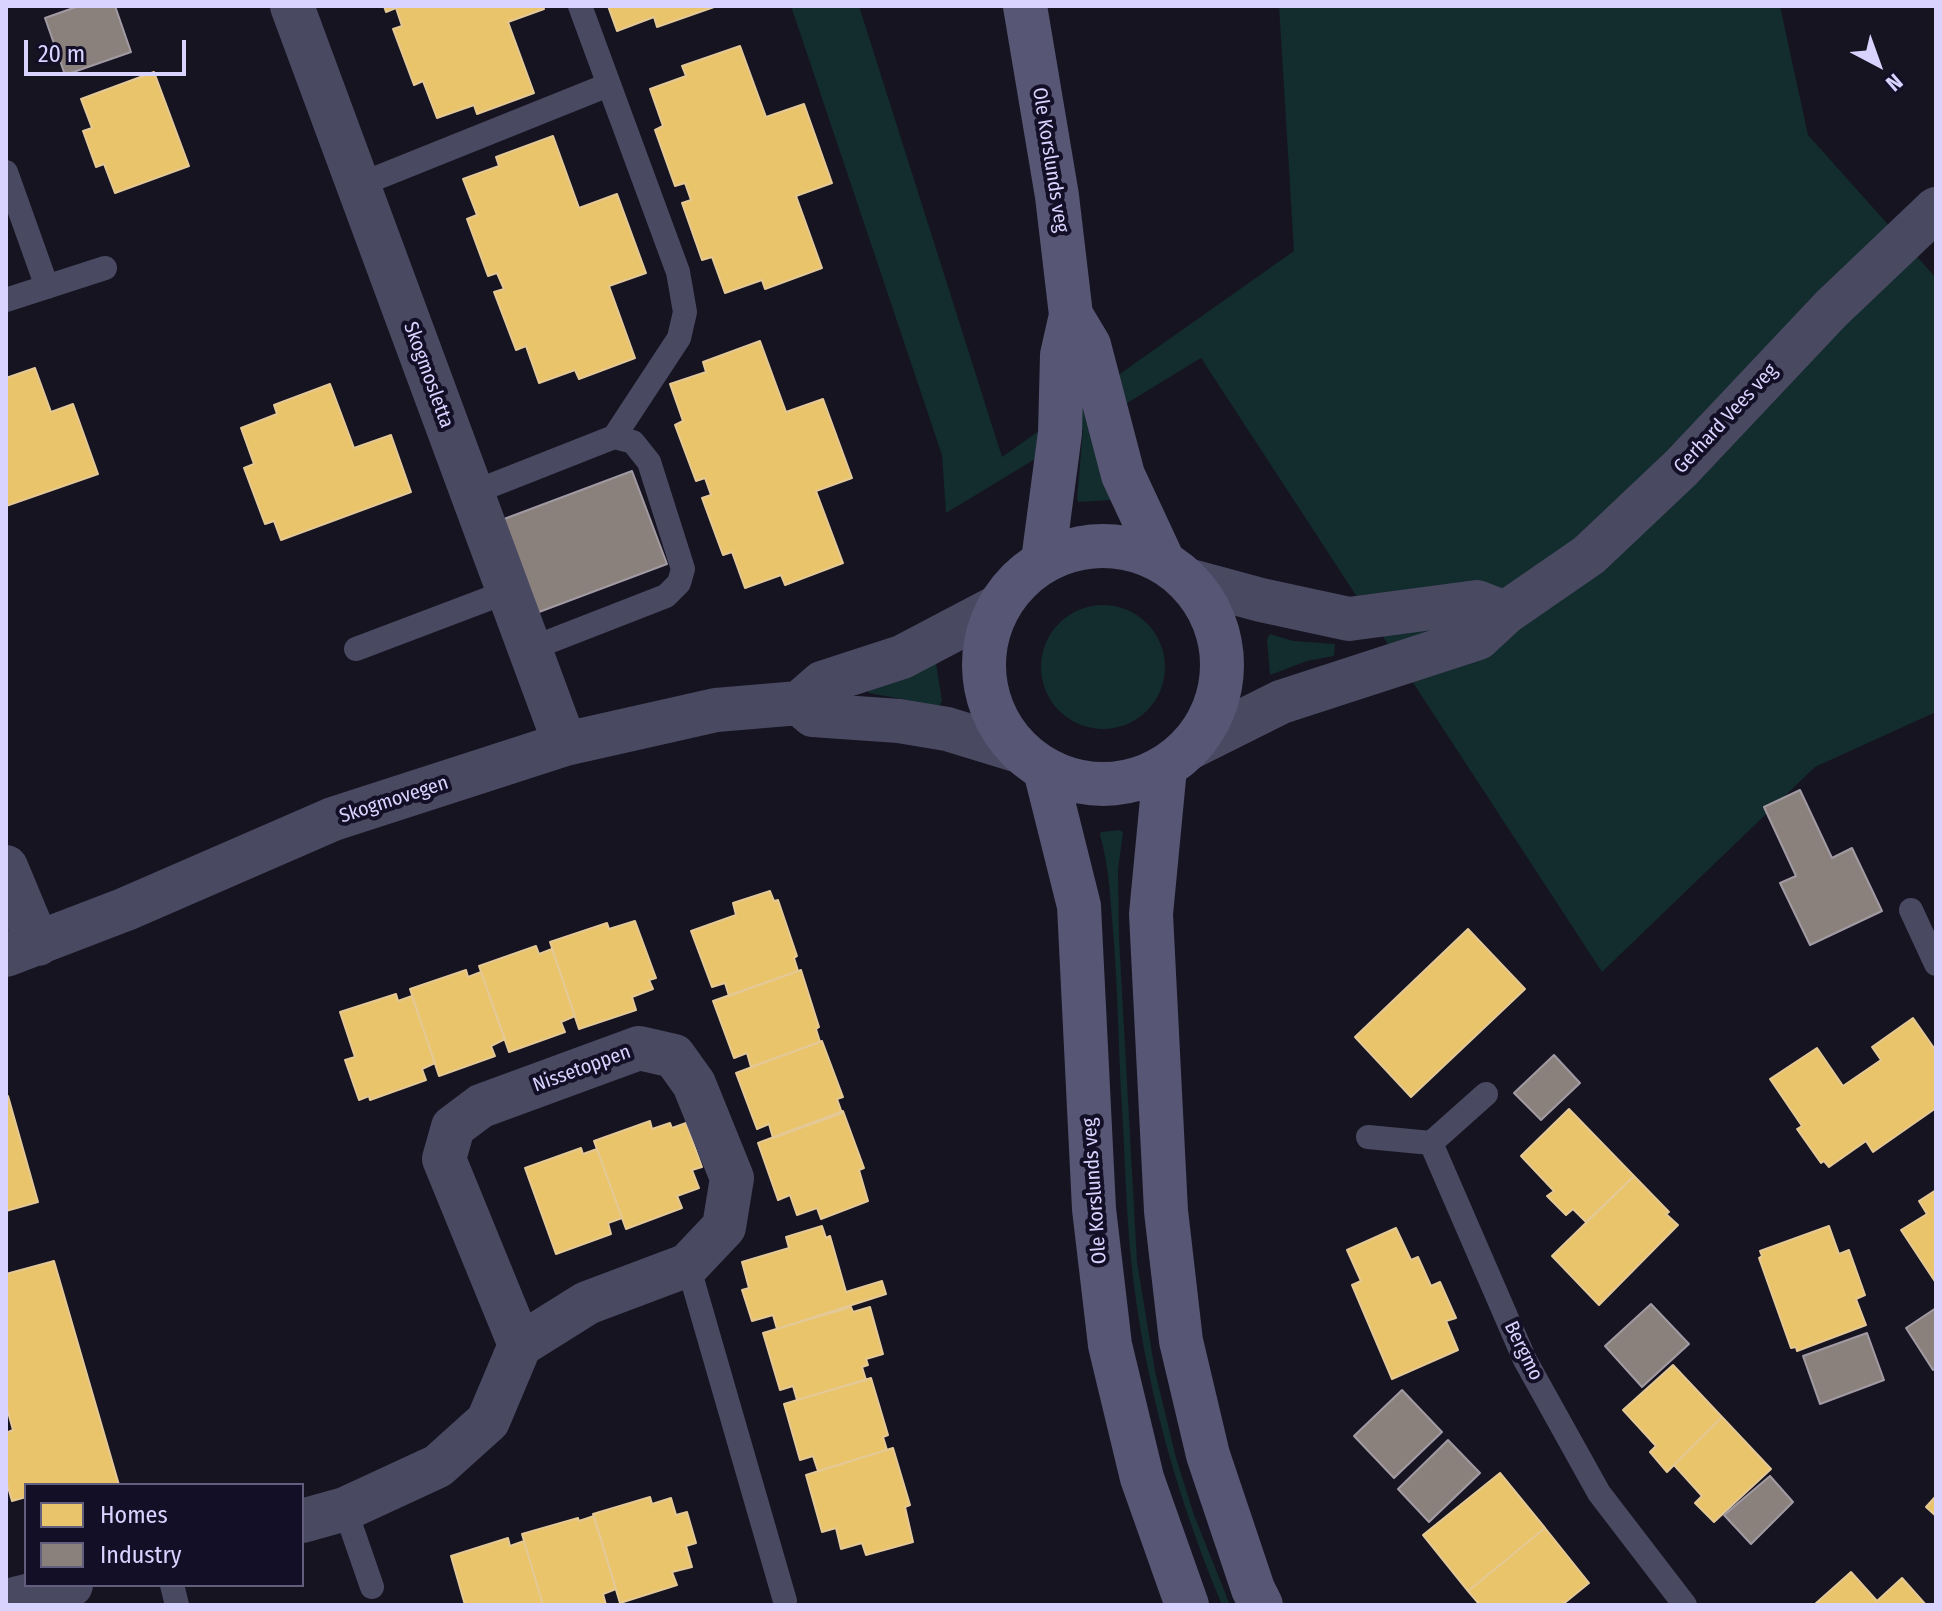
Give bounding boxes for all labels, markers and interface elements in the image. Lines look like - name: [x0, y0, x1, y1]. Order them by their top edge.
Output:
- scale bar: [28, 24, 190, 74]
- north arrow: [1838, 24, 1918, 104]
- text: 20 m: [38, 40, 85, 68]
- text: N: [1880, 68, 1908, 97]
- street label: Ole Korslunds veg: [1027, 86, 1073, 234]
- street label: Skogmosletta: [398, 319, 458, 431]
- street label: Gerhard Vees veg: [1669, 359, 1783, 479]
- street label: Skogmovegen: [337, 771, 451, 829]
- street label: Nissetoppen: [530, 1040, 634, 1098]
- street label: Ole Korslunds veg: [1078, 1117, 1112, 1265]
- street label: Bergmo: [1498, 1318, 1548, 1384]
- legend: [24, 1483, 304, 1587]
- text: Homes: [100, 1501, 168, 1529]
- text: Industry: [100, 1541, 182, 1569]

